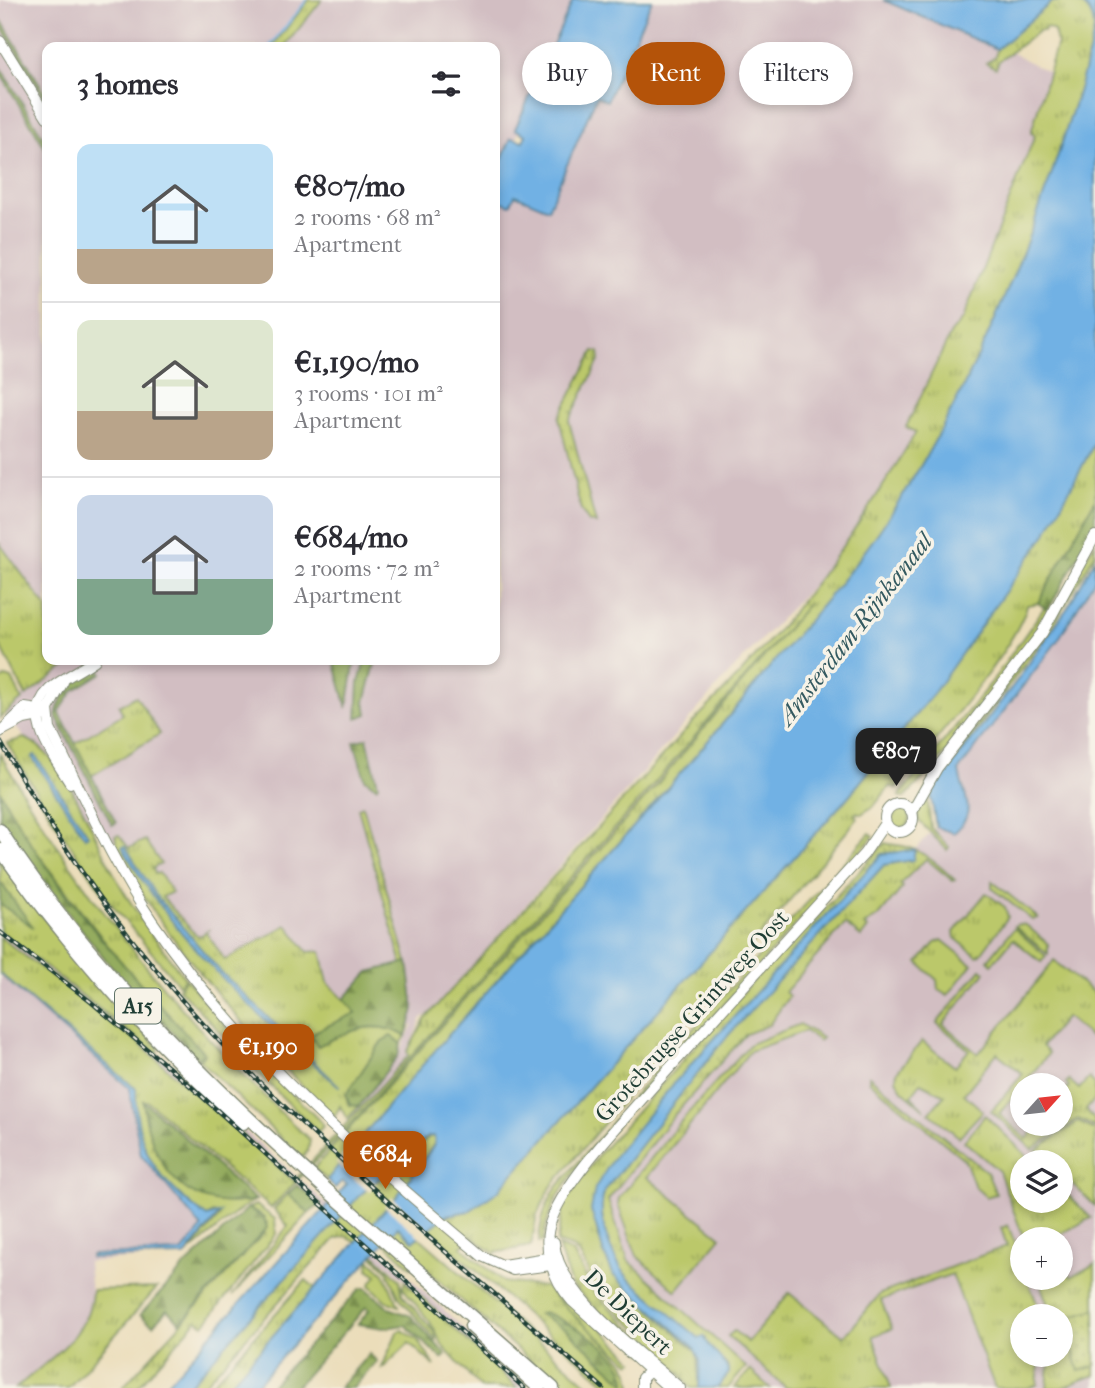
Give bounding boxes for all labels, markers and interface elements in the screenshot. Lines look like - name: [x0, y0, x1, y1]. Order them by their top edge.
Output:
- chip: Buy: [522, 42, 612, 105]
- chip: Rent: [626, 42, 725, 105]
- chip: Filters: [739, 42, 853, 105]
- icon: filters: [427, 65, 465, 103]
- text: 3 homes: [77, 67, 178, 102]
- text: €807/mo: [294, 169, 405, 204]
- icon: home: [133, 172, 217, 256]
- text: 2 rooms · 68 m²: [294, 204, 440, 231]
- text: Apartment: [294, 231, 402, 258]
- text: €1,190/mo: [294, 345, 419, 380]
- icon: home: [133, 348, 217, 432]
- text: 3 rooms · 101 m²: [294, 380, 443, 407]
- text: Apartment: [294, 407, 402, 434]
- text: €684/mo: [294, 520, 408, 555]
- icon: home: [133, 523, 217, 607]
- water label: Amsterdam-Rijnkanaal: [770, 526, 940, 732]
- text: 2 rooms · 72 m²: [294, 555, 439, 582]
- text: Apartment: [294, 582, 402, 609]
- pin: €807: [855, 728, 937, 788]
- text: €807: [871, 737, 921, 764]
- street label: Grotebrugse Grintweg-Oost: [590, 904, 794, 1128]
- road number: A15: [115, 988, 161, 1024]
- pin: €1,190: [211, 1024, 325, 1084]
- text: €1,190: [238, 1033, 298, 1060]
- north arrow: [1010, 1073, 1073, 1136]
- map controls: [1010, 1073, 1073, 1367]
- pin: €684: [344, 1132, 426, 1191]
- text: €684: [359, 1140, 411, 1167]
- button: layers: [1010, 1150, 1073, 1213]
- button: +: [1010, 1227, 1073, 1290]
- street label: De Diepert: [579, 1264, 677, 1360]
- button: −: [1010, 1304, 1073, 1367]

